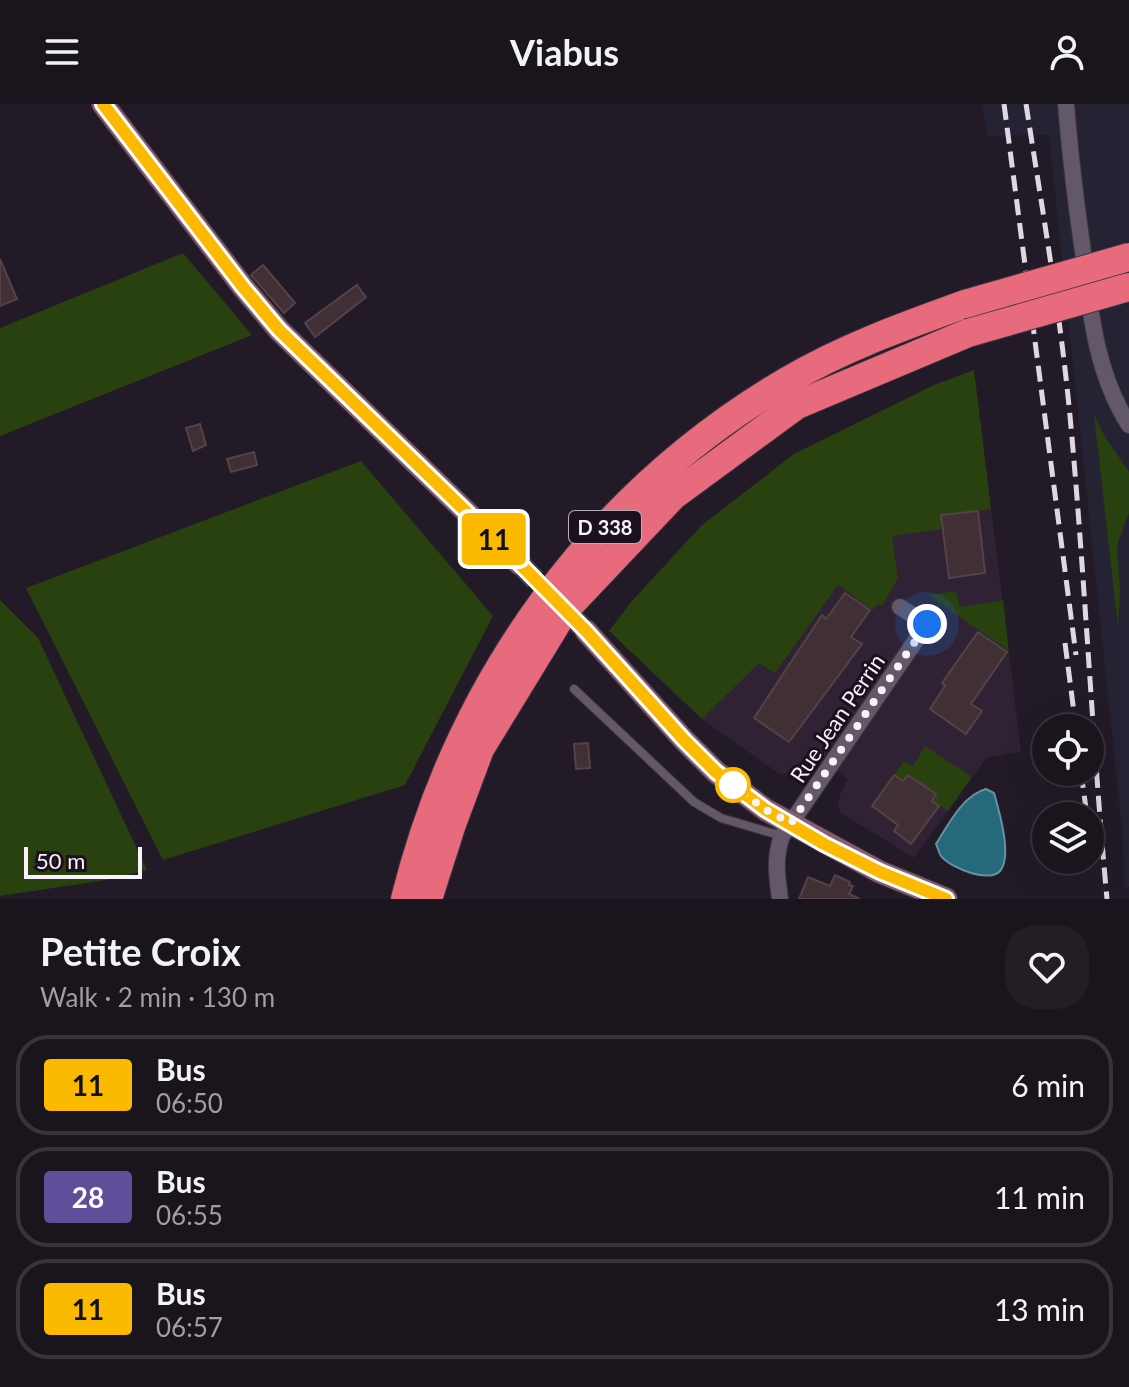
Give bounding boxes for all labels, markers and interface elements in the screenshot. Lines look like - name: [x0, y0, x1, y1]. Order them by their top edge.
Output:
- icon: menu: [40, 30, 84, 74]
- text: Viabus: [510, 30, 619, 74]
- icon: person: [1045, 30, 1089, 74]
- road number: D 338: [569, 511, 641, 543]
- line badge: 11: [458, 513, 530, 565]
- text: 11: [478, 522, 510, 556]
- your location: [907, 604, 947, 644]
- street label: Rue Jean Perrin: [784, 649, 890, 787]
- map controls: [1032, 714, 1104, 874]
- button: locate: [1032, 714, 1104, 786]
- unlabelled marker: [716, 768, 750, 802]
- button: layers: [1032, 802, 1104, 874]
- scale bar: [24, 843, 142, 879]
- text: 50 m: [36, 847, 85, 874]
- button: heart: [1005, 925, 1089, 1009]
- text: Petite Croix: [40, 928, 241, 974]
- text: Walk · 2 min · 130 m: [40, 981, 275, 1013]
- text: Bus: [156, 1051, 206, 1087]
- text: 6 min: [1011, 1067, 1085, 1103]
- text: 11: [72, 1068, 104, 1102]
- text: 06:50: [156, 1087, 223, 1119]
- text: Bus: [156, 1163, 206, 1199]
- text: 11 min: [994, 1179, 1085, 1215]
- text: 28: [72, 1180, 104, 1214]
- text: 06:55: [156, 1199, 223, 1231]
- text: Bus: [156, 1275, 206, 1311]
- text: 13 min: [994, 1291, 1085, 1327]
- text: 11: [72, 1292, 104, 1326]
- text: 06:57: [156, 1311, 223, 1343]

